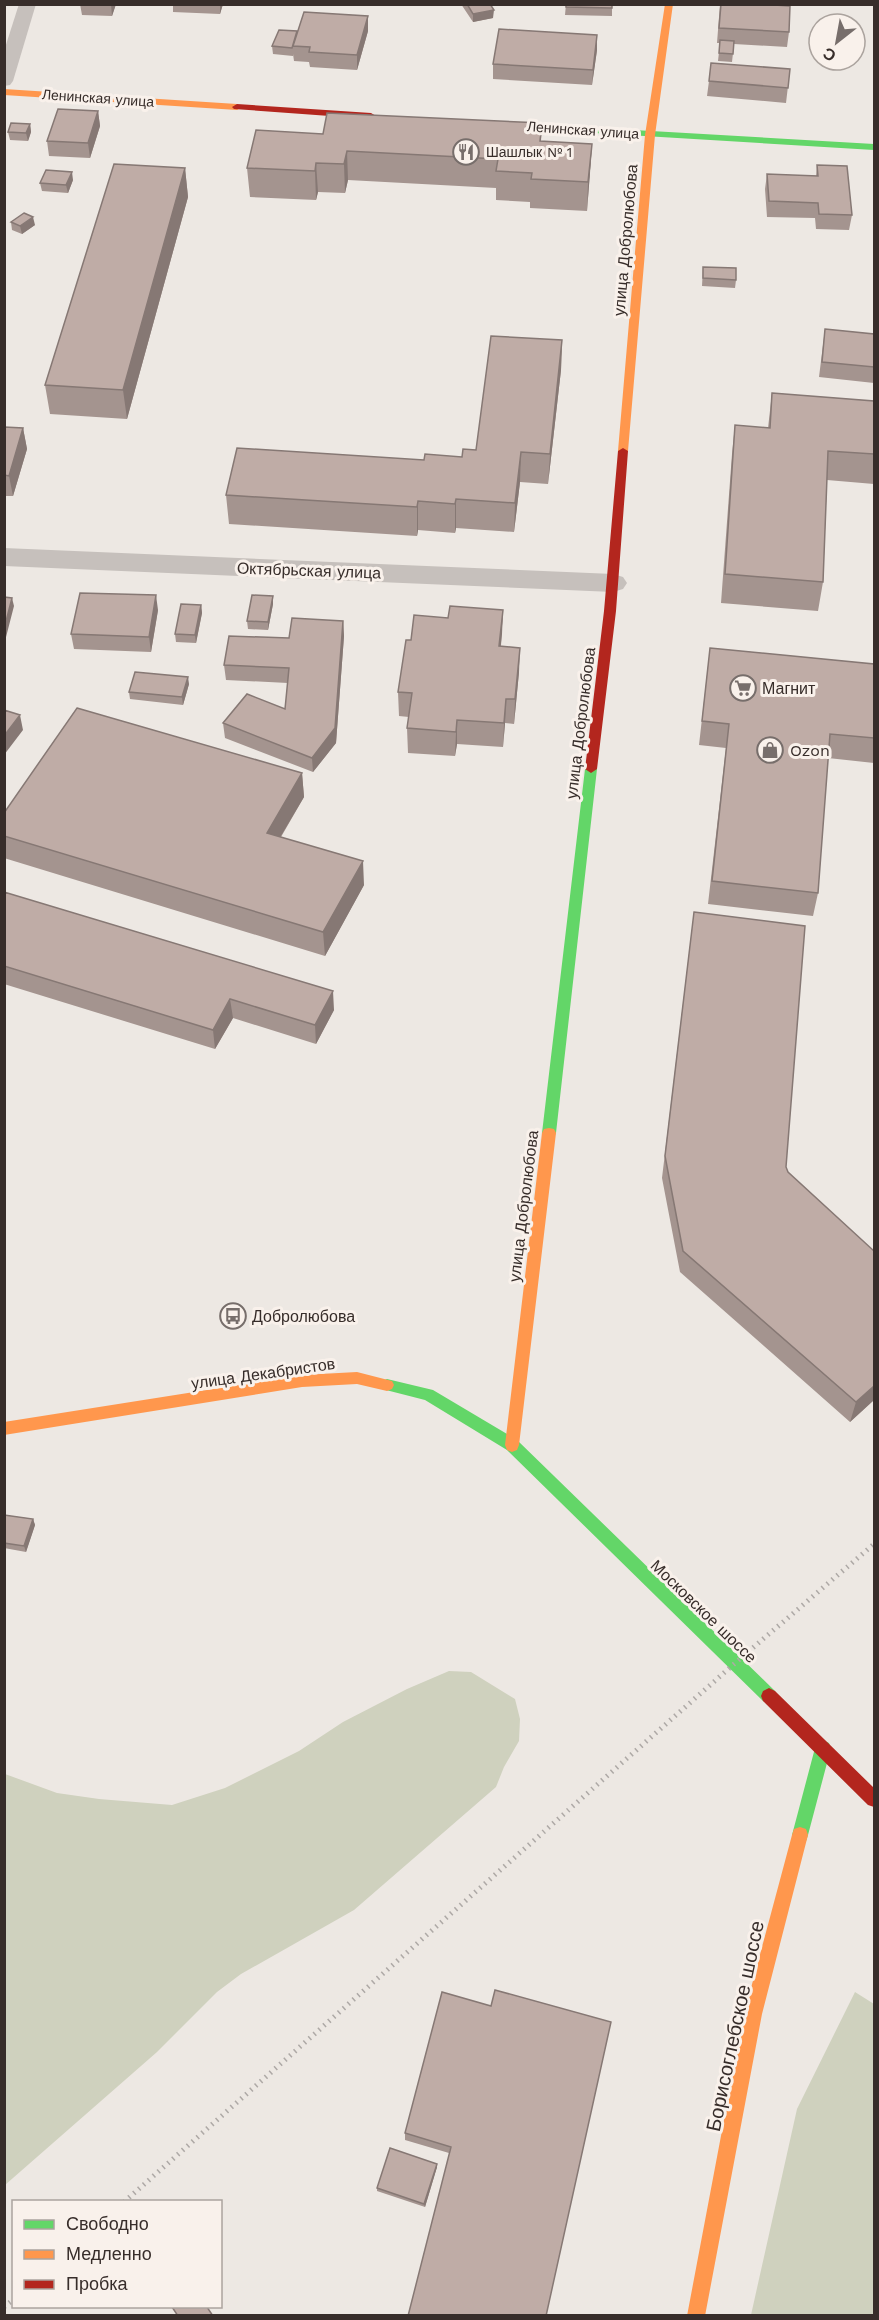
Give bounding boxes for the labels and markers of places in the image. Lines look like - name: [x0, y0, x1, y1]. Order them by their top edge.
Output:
- restaurant icon: Шашлык № 1: [451, 137, 481, 167]
- place label: Шашлык № 1: [486, 144, 572, 160]
- supermarket icon: Магнит: [728, 673, 758, 703]
- place label: Магнит: [762, 679, 816, 698]
- shop icon: Ozon: [755, 735, 785, 765]
- place label: Ozon: [790, 741, 830, 760]
- bus stop icon: Добролюбова: [218, 1301, 248, 1331]
- place label: Добролюбова: [252, 1307, 355, 1326]

